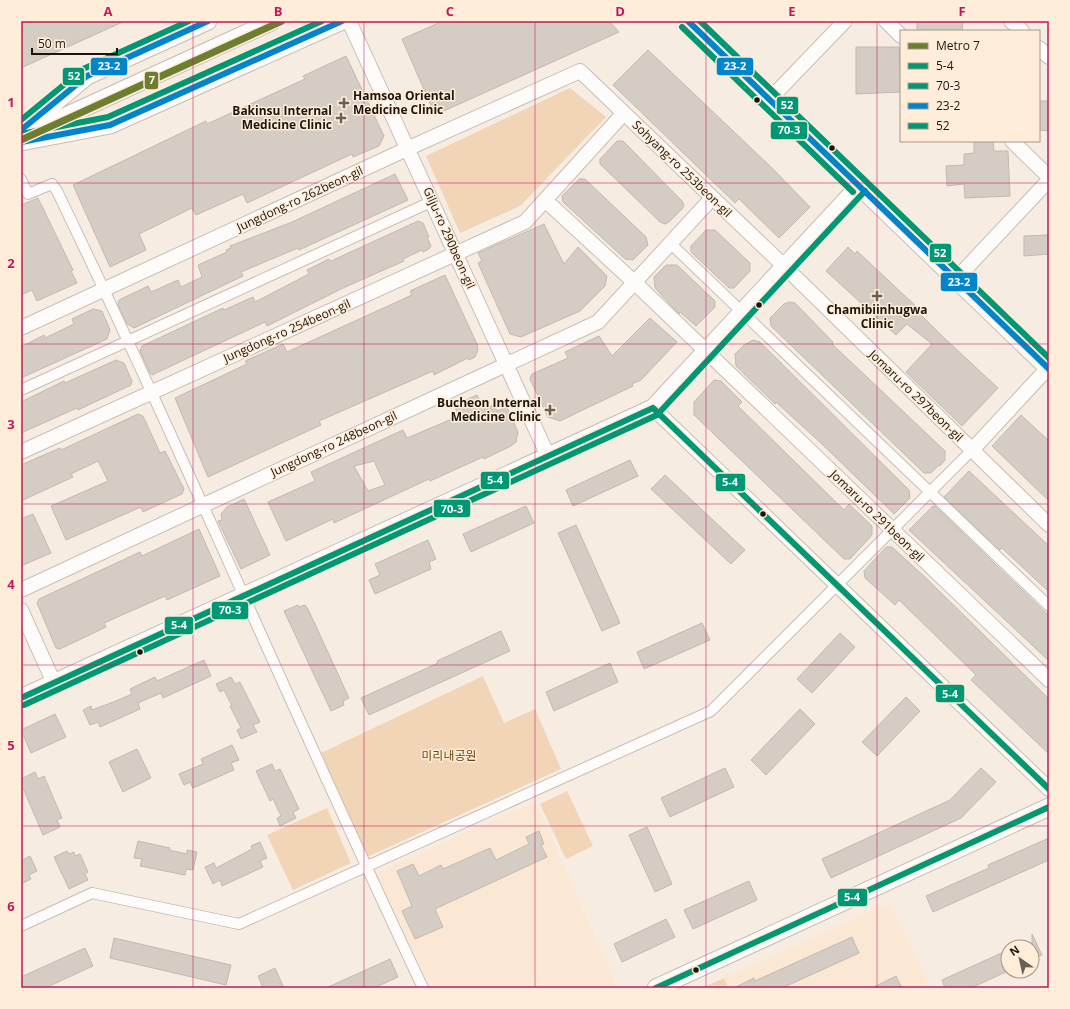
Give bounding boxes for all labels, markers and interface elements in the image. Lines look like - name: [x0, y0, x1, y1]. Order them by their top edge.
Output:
- text: A: [104, 2, 113, 20]
- text: B: [274, 2, 283, 20]
- text: C: [446, 2, 454, 20]
- text: D: [615, 2, 625, 20]
- text: E: [788, 2, 796, 20]
- text: F: [958, 2, 966, 20]
- scale bar: [32, 30, 117, 56]
- legend: [900, 30, 1040, 142]
- text: 50 m: [38, 35, 66, 52]
- text: Metro 7: [936, 37, 980, 54]
- line badge: 23-2: [90, 57, 128, 76]
- line badge: 23-2: [716, 57, 754, 76]
- text: 5-4: [936, 57, 954, 74]
- text: 23-2: [98, 58, 120, 73]
- text: 23-2: [724, 58, 746, 73]
- line badge: 52: [62, 67, 85, 86]
- text: 52: [68, 68, 80, 83]
- line badge: 7: [144, 71, 159, 90]
- text: 7: [149, 72, 155, 87]
- text: 70-3: [936, 77, 961, 94]
- place label: Hamsoa Oriental Medicine Clinic: [353, 87, 455, 118]
- text: 1: [7, 93, 15, 111]
- unlabelled marker: [752, 95, 762, 105]
- line badge: 52: [776, 96, 799, 115]
- marker: Hamsoa Oriental Medicine Clinic: [338, 97, 350, 109]
- text: 52: [781, 97, 793, 112]
- text: 23-2: [936, 97, 961, 114]
- place label: Bakinsu Internal Medicine Clinic: [232, 102, 332, 133]
- marker: Bakinsu Internal Medicine Clinic: [335, 112, 347, 124]
- street label: Sohyang-ro 253beon-gil: [629, 117, 736, 221]
- text: 52: [936, 117, 950, 134]
- line badge: 70-3: [770, 121, 808, 140]
- text: 70-3: [778, 122, 800, 137]
- unlabelled marker: [827, 143, 837, 153]
- street label: Jungdong-ro 262beon-gil: [233, 162, 366, 236]
- street label: Gilju-ro 290beon-gil: [419, 184, 480, 291]
- line badge: 52: [929, 243, 952, 263]
- text: 52: [934, 245, 946, 260]
- text: 2: [7, 254, 15, 272]
- line badge: 23-2: [940, 272, 978, 292]
- text: 23-2: [948, 274, 970, 289]
- marker: Chamibiinhugwa Clinic: [871, 290, 883, 302]
- street label: Jungdong-ro 254beon-gil: [220, 295, 353, 367]
- unlabelled marker: [754, 300, 764, 310]
- place label: Chamibiinhugwa Clinic: [826, 301, 928, 332]
- street label: Jomaru-ro 297beon-gil: [865, 345, 967, 445]
- place label: Bucheon Internal Medicine Clinic: [437, 394, 541, 425]
- marker: Bucheon Internal Medicine Clinic: [544, 404, 556, 416]
- street label: Jungdong-ro 248beon-gil: [267, 407, 400, 481]
- text: 3: [7, 415, 15, 433]
- street label: Jomaru-ro 291beon-gil: [826, 465, 928, 565]
- line badge: 5-4: [480, 471, 510, 490]
- text: 5-4: [487, 472, 504, 487]
- line badge: 5-4: [715, 473, 746, 492]
- text: 5-4: [722, 474, 739, 489]
- line badge: 70-3: [433, 499, 471, 518]
- text: 70-3: [441, 501, 463, 516]
- unlabelled marker: [758, 509, 768, 519]
- text: 4: [7, 575, 15, 593]
- line badge: 70-3: [211, 601, 249, 620]
- text: 70-3: [219, 602, 241, 617]
- line badge: 5-4: [164, 616, 194, 635]
- text: 5-4: [171, 617, 188, 632]
- unlabelled marker: [135, 647, 145, 657]
- line badge: 5-4: [935, 684, 965, 703]
- text: 5-4: [942, 686, 959, 701]
- text: 5: [7, 736, 15, 754]
- park label: 미리내공원: [421, 747, 477, 764]
- line badge: 5-4: [837, 888, 868, 907]
- text: 5-4: [844, 889, 861, 904]
- text: 6: [7, 897, 15, 915]
- north arrow: [1000, 939, 1040, 979]
- text: N: [1006, 942, 1022, 959]
- unlabelled marker: [691, 965, 701, 975]

